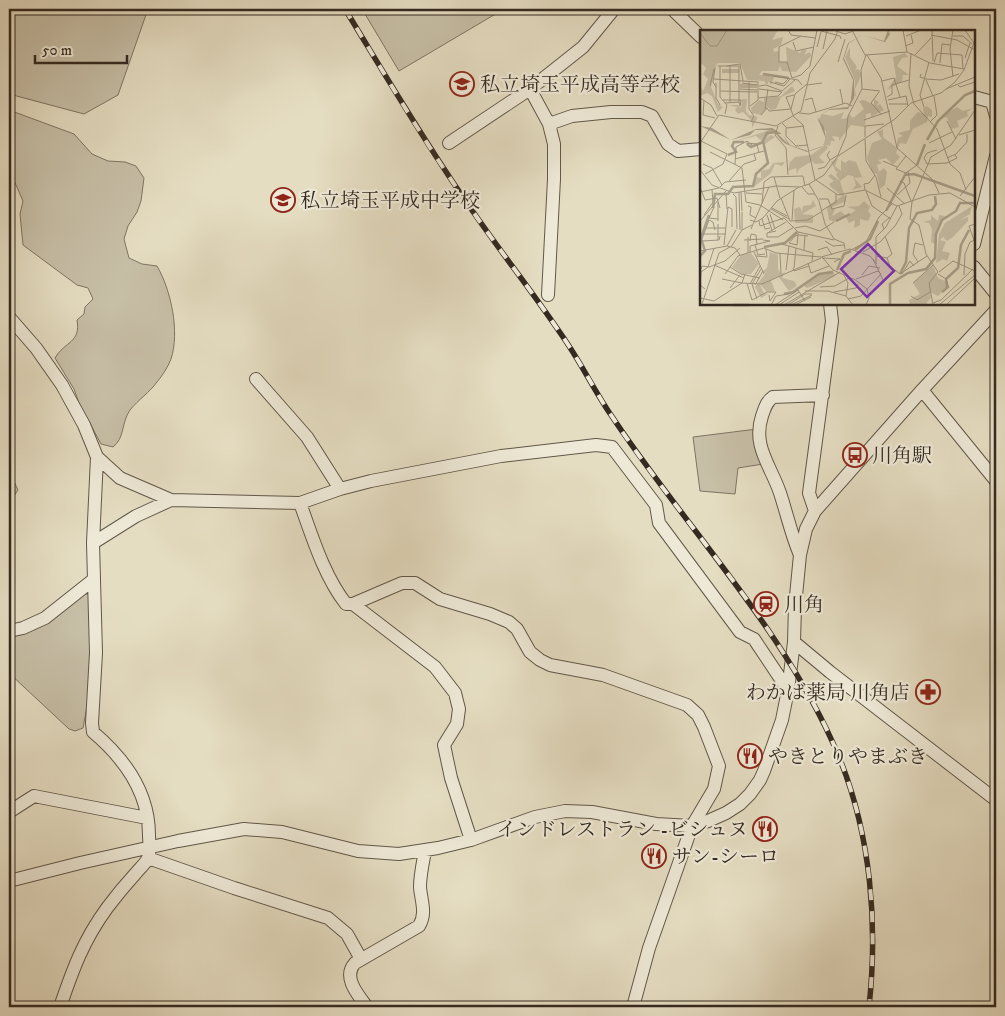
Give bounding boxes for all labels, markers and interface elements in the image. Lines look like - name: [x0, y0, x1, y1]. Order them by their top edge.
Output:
- inset map: [700, 30, 975, 305]
- scale bar: [35, 32, 128, 64]
- text: 50 m: [42, 41, 72, 60]
- school or university icon: 私立埼玉平成高等学校: [449, 71, 475, 97]
- place label: 私立埼玉平成高等学校: [480, 73, 680, 98]
- school or university icon: 私立埼玉平成中学校: [270, 187, 296, 213]
- place label: 私立埼玉平成中学校: [300, 189, 480, 214]
- bus stop icon: 川角駅: [842, 442, 868, 468]
- place label: 川角駅: [872, 444, 932, 469]
- station icon: 川角: [753, 591, 779, 617]
- place label: 川角: [784, 593, 824, 618]
- pharmacy icon: わかば薬局 川角店: [915, 679, 941, 705]
- place label: わかば薬局 川角店: [746, 681, 910, 706]
- restaurant icon: やきとりやまぶき: [737, 743, 763, 769]
- place label: やきとりやまぶき: [768, 745, 928, 770]
- restaurant icon: インドレストラン -ビシュヌ: [752, 816, 778, 842]
- place label: インドレストラン -ビシュヌ: [497, 818, 748, 843]
- restaurant icon: サン-シーロ: [641, 843, 667, 869]
- place label: サン-シーロ: [672, 845, 779, 870]

